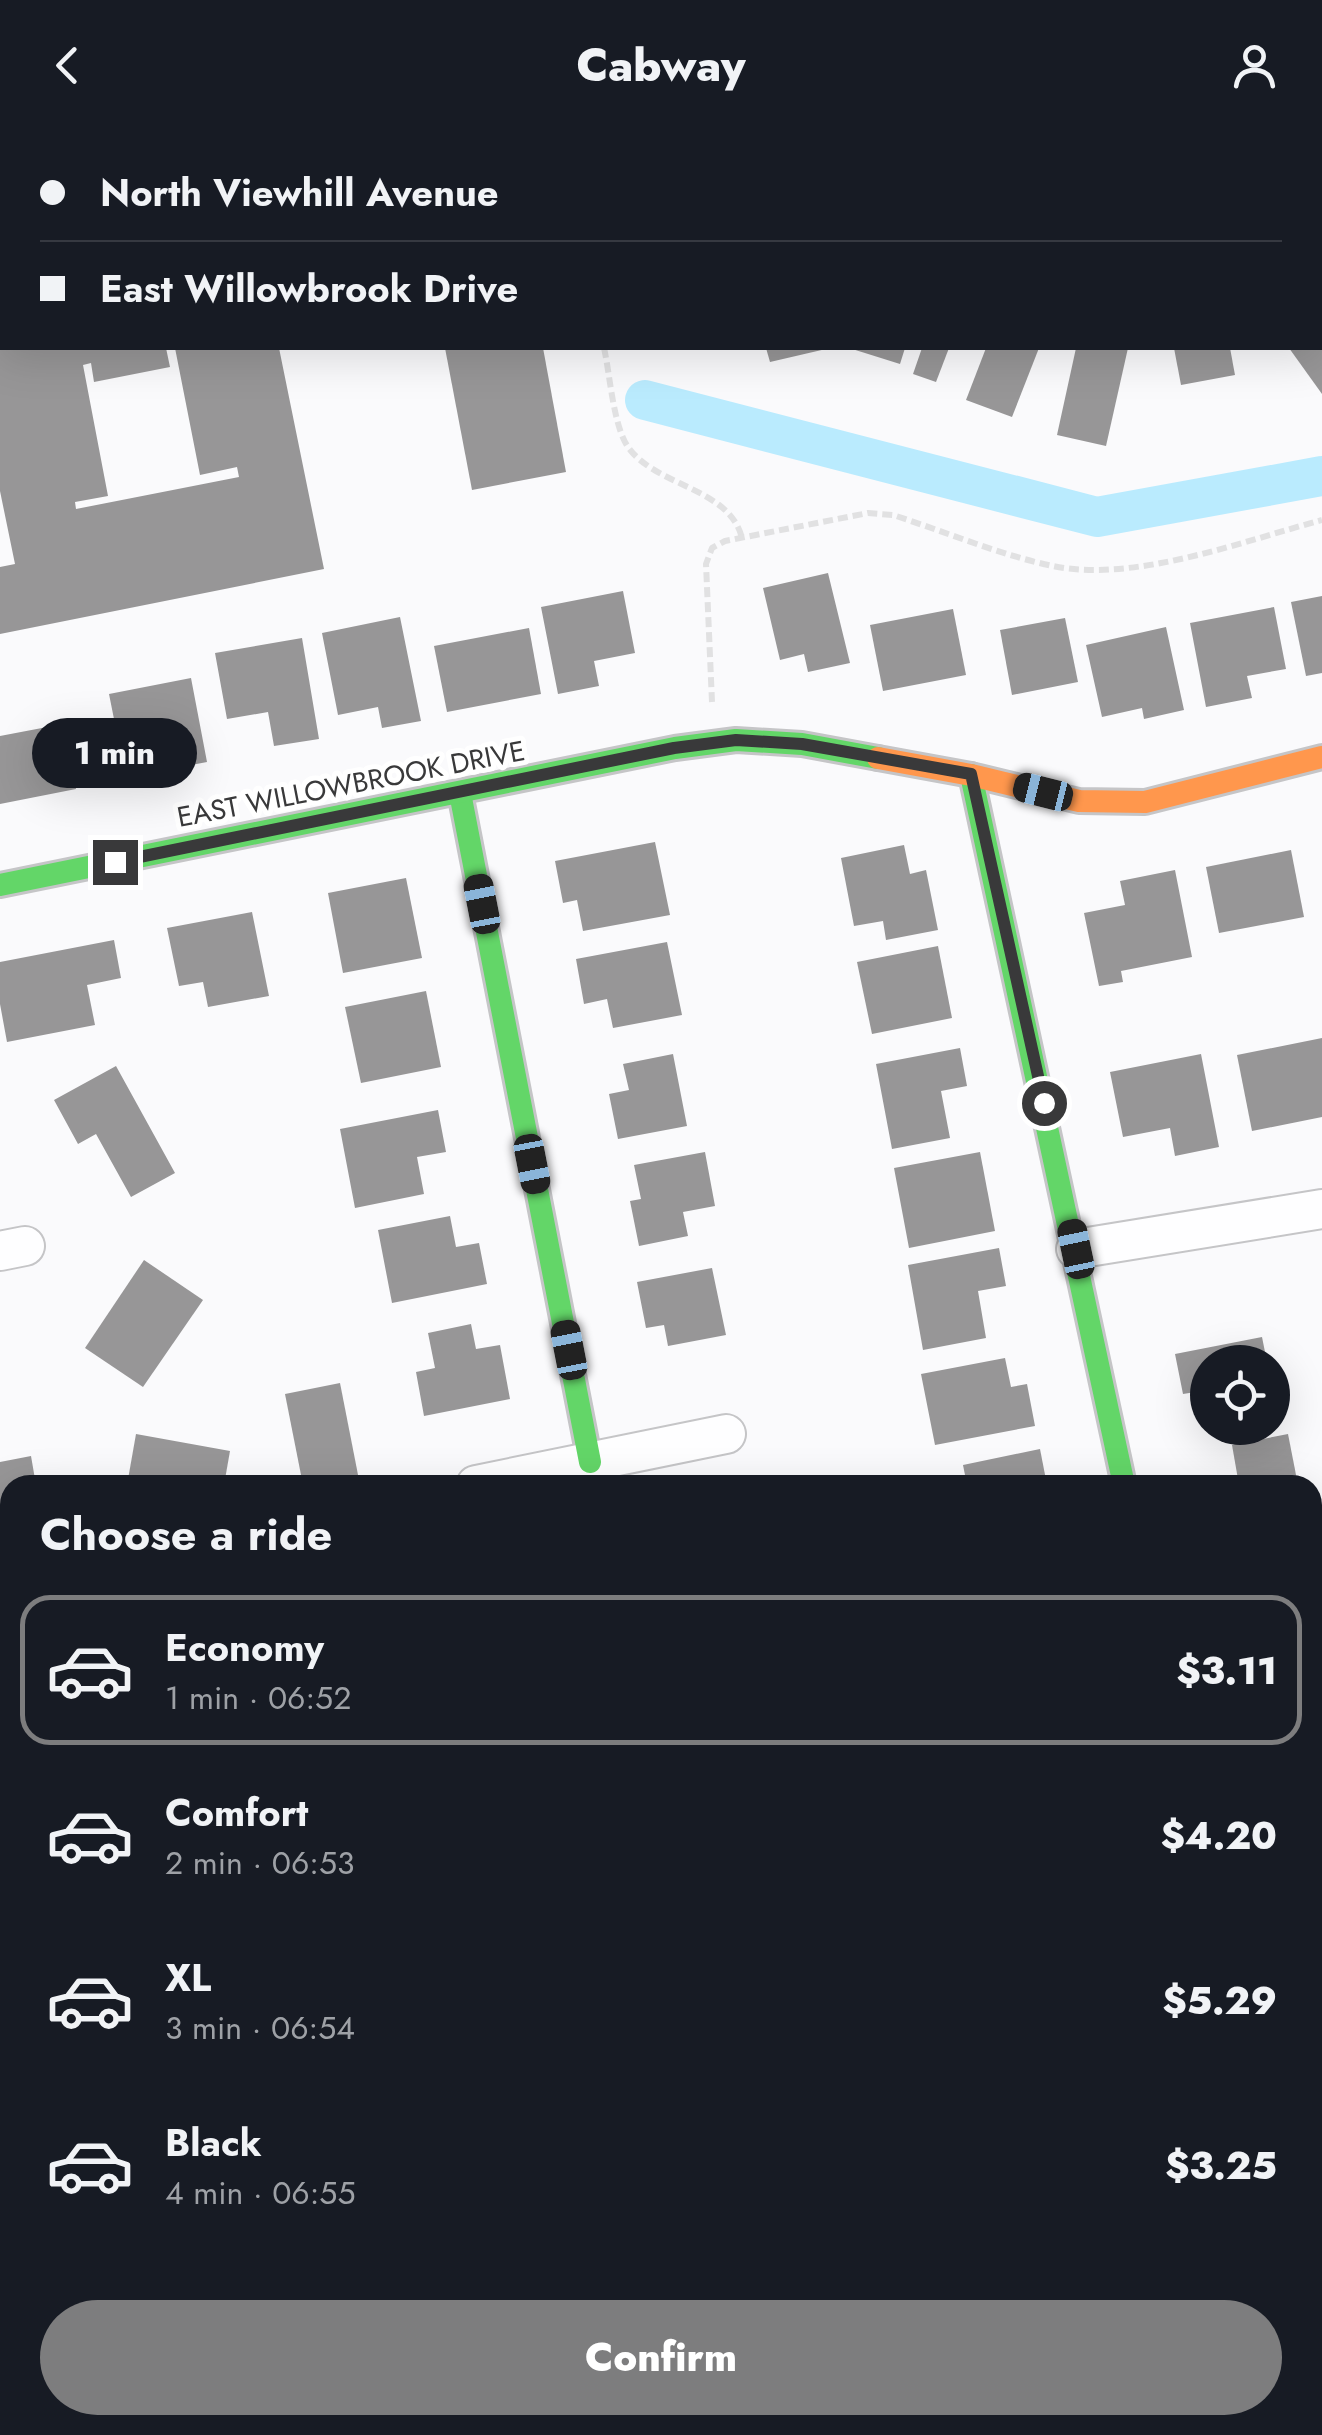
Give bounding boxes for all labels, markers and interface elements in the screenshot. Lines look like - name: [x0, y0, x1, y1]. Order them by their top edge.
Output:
- text: Cabway: [576, 33, 746, 98]
- icon: back: [40, 38, 95, 93]
- icon: person: [1227, 38, 1282, 93]
- text: North Viewhill Avenue: [100, 165, 499, 220]
- text: East Willowbrook Drive: [100, 261, 518, 316]
- callout: 1 min: [32, 717, 198, 787]
- text: 1 min: [74, 730, 155, 776]
- street label: EAST WILLOWBROOK DRIVE: [173, 730, 529, 838]
- car: [1010, 770, 1076, 814]
- route end: [93, 840, 138, 885]
- car: [462, 872, 502, 936]
- route start: [1022, 1081, 1067, 1126]
- car: [512, 1132, 552, 1196]
- car: [1055, 1217, 1097, 1281]
- car: [549, 1318, 589, 1382]
- map controls: [1190, 1345, 1290, 1445]
- button: locate: [1190, 1345, 1290, 1445]
- text: Choose a ride: [40, 1502, 332, 1567]
- text: Economy: [165, 1620, 324, 1675]
- icon: car: [45, 1625, 135, 1715]
- text: $3.11: [1176, 1643, 1277, 1698]
- text: 1 min · 06:52: [165, 1675, 351, 1721]
- text: Comfort: [165, 1785, 308, 1840]
- icon: car: [45, 1790, 135, 1880]
- text: $4.20: [1161, 1808, 1277, 1863]
- text: 2 min · 06:53: [165, 1840, 354, 1886]
- text: XL: [165, 1950, 211, 2005]
- icon: car: [45, 1955, 135, 2045]
- text: $5.29: [1163, 1973, 1277, 2028]
- text: 3 min · 06:54: [165, 2005, 355, 2051]
- text: Black: [165, 2115, 262, 2170]
- icon: car: [45, 2120, 135, 2210]
- text: $3.25: [1165, 2138, 1277, 2193]
- text: 4 min · 06:55: [165, 2170, 355, 2216]
- button: Confirm: [40, 2300, 1282, 2415]

